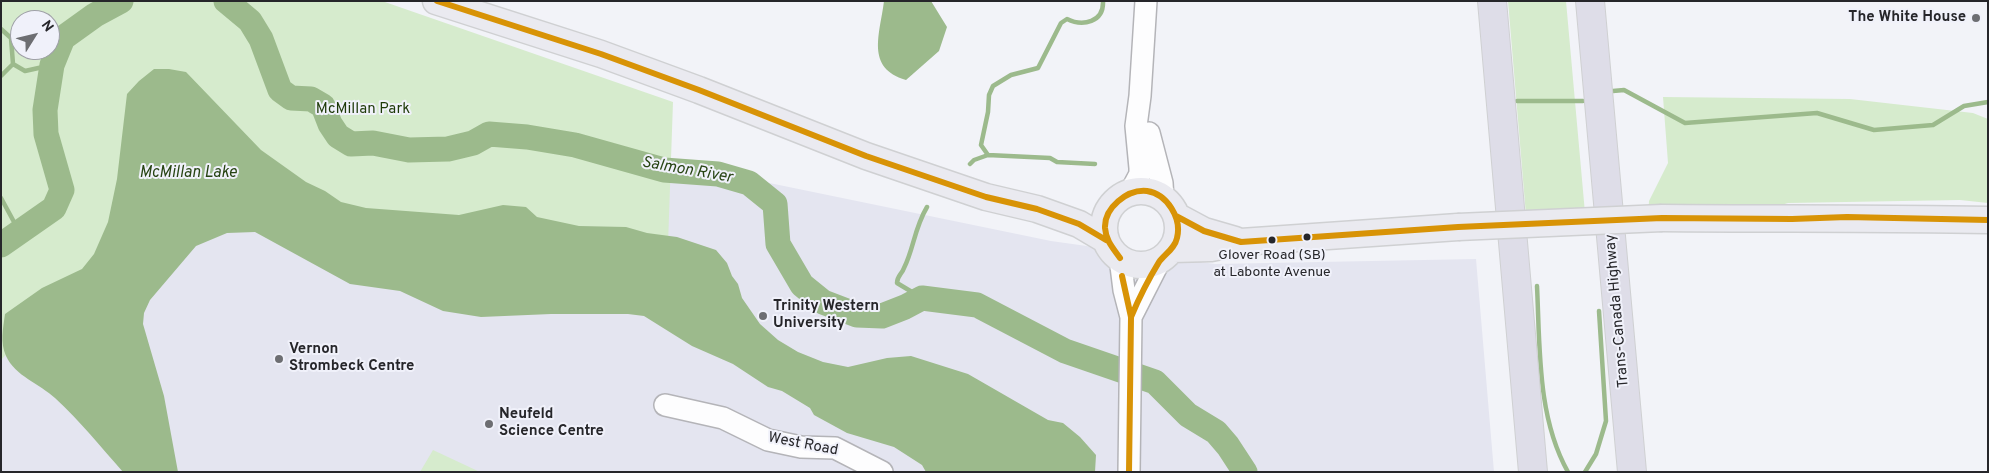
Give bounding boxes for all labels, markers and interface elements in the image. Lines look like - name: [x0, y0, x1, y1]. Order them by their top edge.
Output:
- place label: The White House: [1848, 9, 1966, 27]
- north arrow: [10, 10, 60, 60]
- marker: The White House: [1970, 12, 1982, 24]
- text: N: [37, 17, 57, 36]
- park label: McMillan Park: [316, 101, 410, 119]
- water label: Salmon River: [640, 154, 734, 188]
- water label: McMillan Lake: [139, 164, 237, 184]
- unlabelled marker: [1302, 232, 1312, 242]
- street label: Trans-Canada Highway: [1602, 233, 1634, 389]
- marker: Glover Road (SB) at Labonte Avenue: [1267, 235, 1277, 245]
- place label: Glover Road (SB) at Labonte Avenue: [1213, 248, 1331, 280]
- place label: Trinity Western University: [773, 298, 879, 333]
- marker: Trinity Western University: [757, 310, 769, 322]
- place label: Vernon Strombeck Centre: [289, 341, 414, 376]
- marker: Vernon Strombeck Centre: [273, 353, 285, 365]
- place label: Neufeld Science Centre: [499, 406, 604, 441]
- marker: Neufeld Science Centre: [483, 418, 495, 430]
- street label: West Road: [766, 429, 840, 461]

